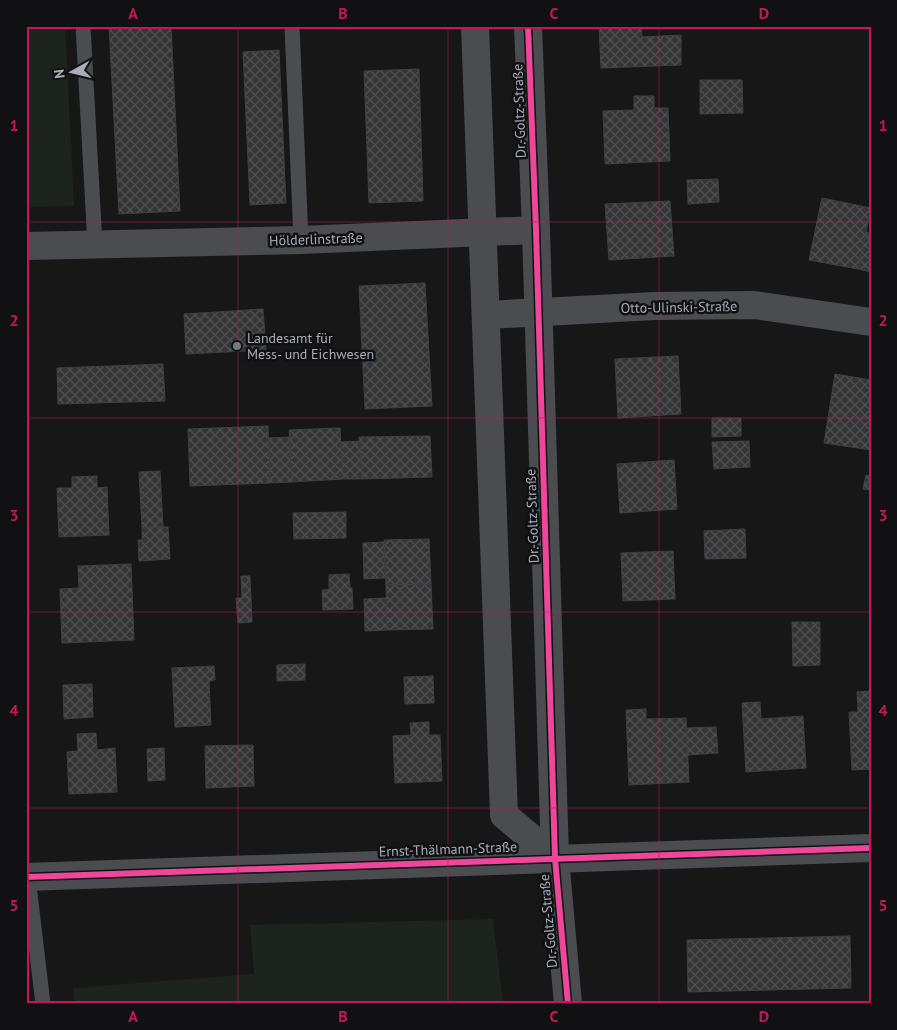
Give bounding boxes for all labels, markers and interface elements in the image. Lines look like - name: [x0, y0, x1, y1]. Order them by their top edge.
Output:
- text: A: [128, 3, 138, 23]
- text: B: [338, 3, 348, 23]
- text: C: [550, 3, 559, 23]
- text: D: [759, 3, 769, 23]
- north arrow: [48, 48, 98, 98]
- street label: Dr.-Goltz-Straße: [508, 64, 530, 158]
- text: N: [50, 68, 69, 80]
- text: 1: [9, 115, 19, 135]
- text: 1: [878, 115, 888, 135]
- street label: Hölderlinstraße: [269, 228, 363, 250]
- street label: Otto-Ulinski-Straße: [620, 297, 738, 317]
- text: 2: [9, 310, 19, 330]
- text: 2: [878, 310, 888, 330]
- place label: Landesamt für Mess- und Eichwesen: [247, 329, 374, 363]
- marker: Landesamt für Mess- und Eichwesen: [231, 340, 243, 352]
- street label: Dr.-Goltz-Straße: [521, 469, 543, 563]
- text: 3: [9, 505, 19, 525]
- text: 3: [878, 505, 888, 525]
- text: 4: [9, 700, 19, 720]
- text: 4: [878, 700, 888, 720]
- street label: Ernst-Thälmann-Straße: [379, 838, 517, 860]
- street label: Dr.-Goltz-Straße: [535, 873, 561, 969]
- text: 5: [9, 895, 19, 915]
- text: 5: [878, 895, 888, 915]
- text: A: [128, 1006, 138, 1026]
- text: B: [338, 1006, 348, 1026]
- text: C: [550, 1006, 559, 1026]
- text: D: [759, 1006, 769, 1026]

